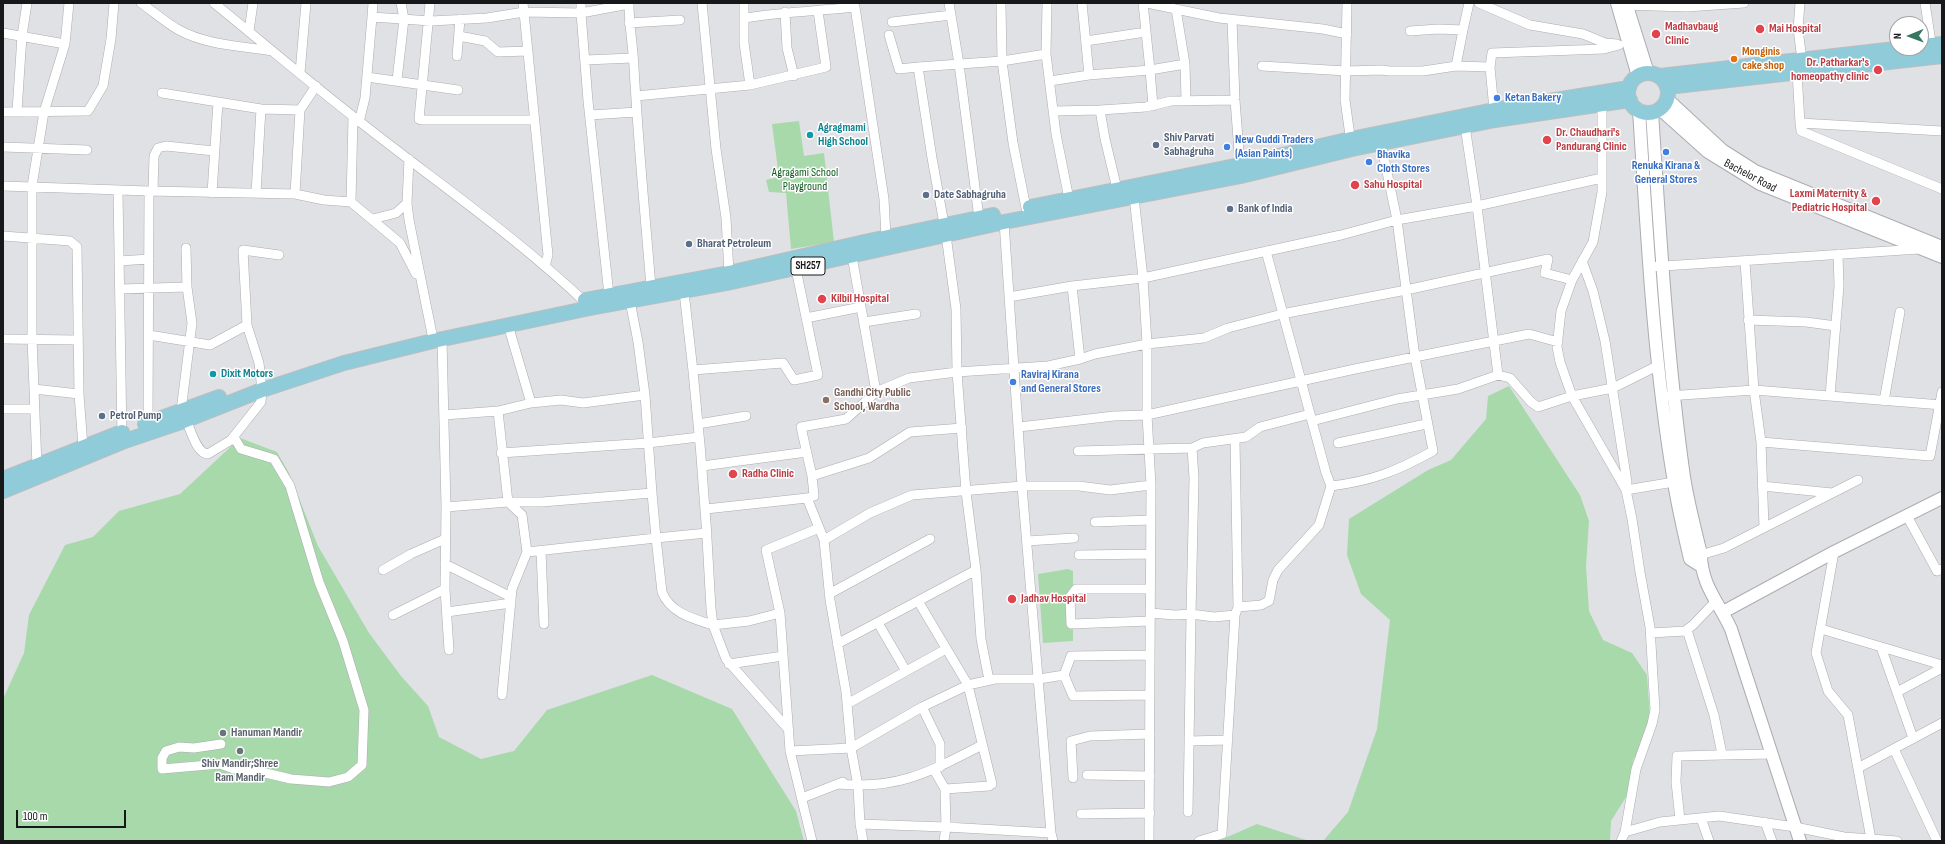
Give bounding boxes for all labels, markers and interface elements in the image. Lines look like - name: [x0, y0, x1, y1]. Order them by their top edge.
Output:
- north arrow: [1889, 16, 1929, 56]
- place label: Madhavbaug Clinic: [1665, 20, 1718, 48]
- place label: Mai Hospital: [1769, 22, 1821, 36]
- marker: Mai Hospital: [1754, 23, 1766, 35]
- marker: Madhavbaug Clinic: [1650, 28, 1662, 40]
- text: N: [1891, 33, 1904, 39]
- place label: Monginis cake shop: [1742, 45, 1784, 73]
- marker: Monginis cake shop: [1729, 54, 1739, 64]
- place label: Dr. Patharkar's homeopathy clinic: [1791, 56, 1869, 84]
- marker: Dr. Patharkar's homeopathy clinic: [1872, 64, 1884, 76]
- place label: Ketan Bakery: [1505, 91, 1561, 105]
- marker: Ketan Bakery: [1492, 93, 1502, 103]
- place label: Agragmami High School: [818, 121, 868, 149]
- place label: Dr. Chaudhari's Pandurang Clinic: [1556, 126, 1627, 154]
- marker: Agragmami High School: [805, 130, 815, 140]
- place label: Shiv Parvati Sabhagruha: [1164, 131, 1214, 159]
- place label: New Guddi Traders (Asian Paints): [1235, 133, 1313, 161]
- marker: Dr. Chaudhari's Pandurang Clinic: [1541, 134, 1553, 146]
- marker: Shiv Parvati Sabhagruha: [1151, 140, 1161, 150]
- marker: New Guddi Traders (Asian Paints): [1222, 142, 1232, 152]
- marker: Renuka Kirana & General Stores: [1661, 147, 1671, 157]
- place label: Bhavika Cloth Stores: [1377, 148, 1430, 176]
- street label: Bachelor Road: [1721, 156, 1779, 196]
- marker: Bhavika Cloth Stores: [1364, 157, 1374, 167]
- place label: Renuka Kirana & General Stores: [1632, 159, 1700, 187]
- park label: Agragami School Playground: [772, 166, 838, 194]
- place label: Sahu Hospital: [1364, 178, 1422, 192]
- marker: Sahu Hospital: [1349, 179, 1361, 191]
- place label: Laxmi Maternity & Pediatric Hospital: [1790, 187, 1867, 215]
- place label: Date Sabhagruha: [934, 188, 1006, 202]
- marker: Date Sabhagruha: [921, 190, 931, 200]
- marker: Laxmi Maternity & Pediatric Hospital: [1870, 195, 1882, 207]
- place label: Bank of India: [1238, 202, 1292, 216]
- marker: Bank of India: [1225, 204, 1235, 214]
- place label: Bharat Petroleum: [697, 237, 771, 251]
- marker: Bharat Petroleum: [684, 239, 694, 249]
- road number: SH257: [791, 257, 825, 275]
- place label: Kilbil Hospital: [831, 292, 889, 306]
- marker: Kilbil Hospital: [816, 293, 828, 305]
- place label: Dixit Motors: [221, 367, 273, 381]
- place label: Raviraj Kirana and General Stores: [1021, 368, 1101, 396]
- marker: Dixit Motors: [208, 369, 218, 379]
- marker: Raviraj Kirana and General Stores: [1008, 377, 1018, 387]
- place label: Gandhi City Public School, Wardha: [834, 386, 911, 414]
- marker: Gandhi City Public School, Wardha: [821, 395, 831, 405]
- place label: Petrol Pump: [110, 409, 161, 423]
- marker: Petrol Pump: [97, 411, 107, 421]
- place label: Radha Clinic: [742, 467, 794, 481]
- marker: Radha Clinic: [727, 468, 739, 480]
- place label: Jadhav Hospital: [1021, 592, 1086, 606]
- marker: Jadhav Hospital: [1006, 593, 1018, 605]
- place label: Hanuman Mandir: [231, 726, 302, 740]
- marker: Hanuman Mandir: [218, 728, 228, 738]
- marker: Shiv Mandir;Shree Ram Mandir: [235, 746, 245, 756]
- place label: Shiv Mandir;Shree Ram Mandir: [202, 757, 278, 785]
- scale bar: [18, 802, 128, 828]
- text: 100 m: [23, 809, 48, 824]

